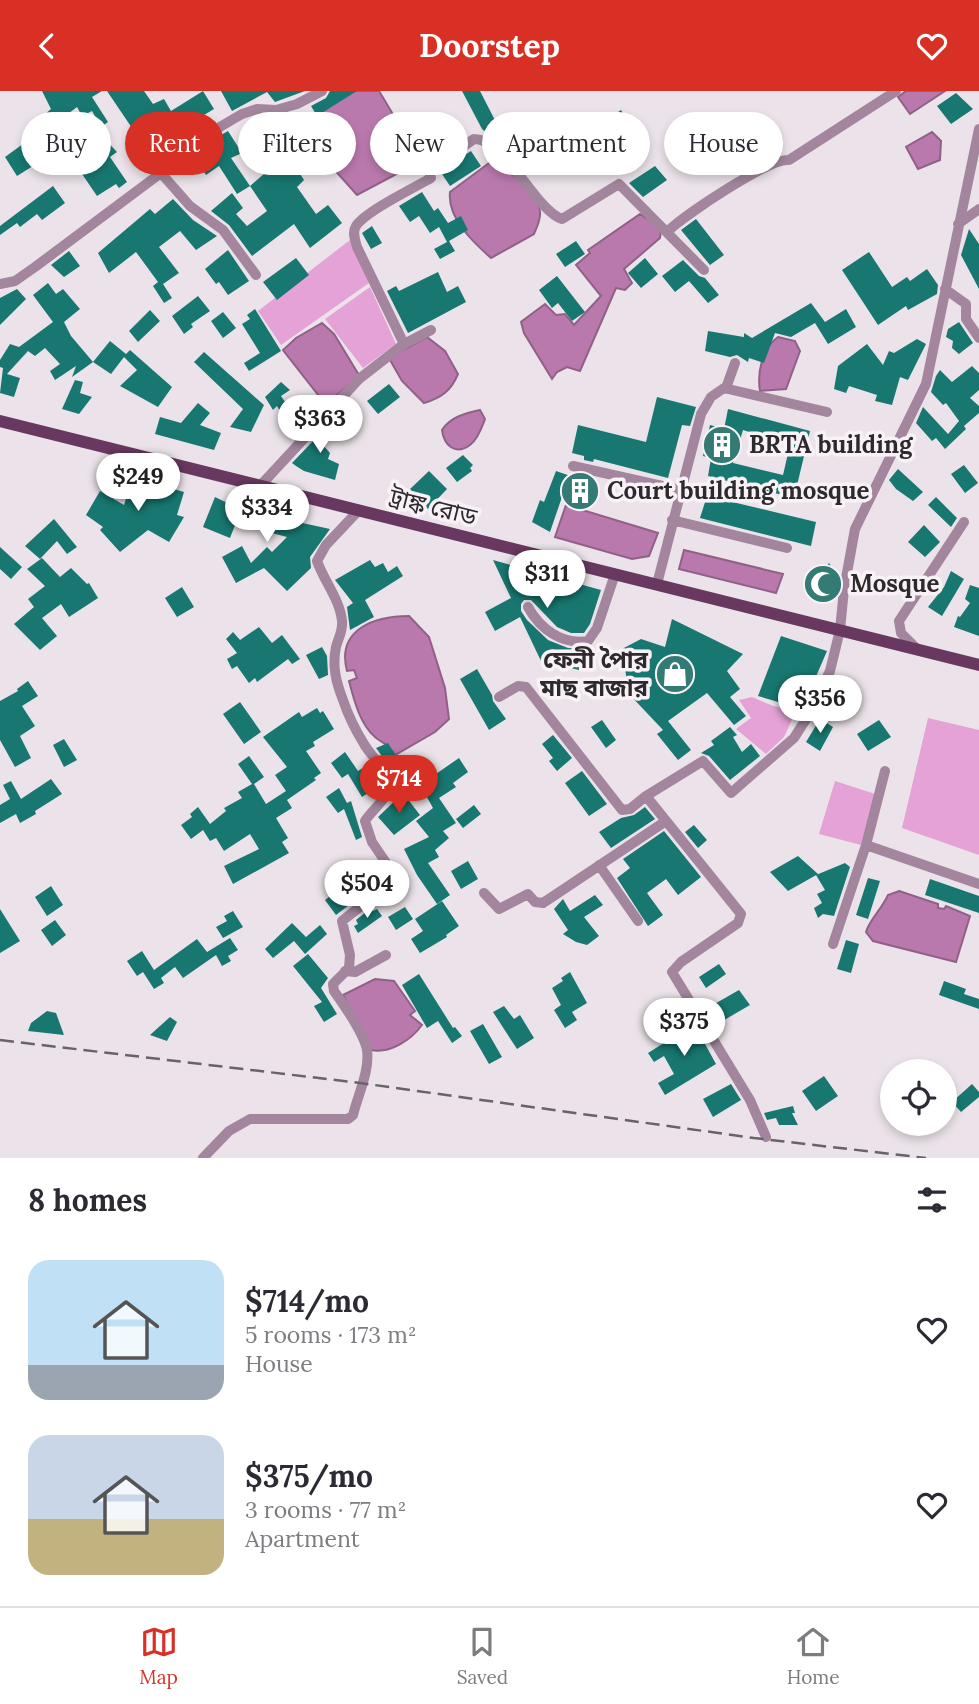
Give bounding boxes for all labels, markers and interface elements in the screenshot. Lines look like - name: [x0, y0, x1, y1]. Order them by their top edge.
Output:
- text: Doorstep: [419, 25, 560, 66]
- icon: back: [28, 27, 66, 65]
- icon: heart: [913, 27, 951, 65]
- chip: Buy: [21, 112, 111, 175]
- chip: Rent: [125, 112, 224, 175]
- chip: Filters: [238, 112, 356, 175]
- chip: New: [370, 112, 468, 175]
- chip: Apartment: [482, 112, 650, 175]
- chip: House: [664, 112, 783, 175]
- pin: $363: [279, 395, 361, 455]
- text: $363: [294, 403, 346, 432]
- building icon: BRTA building: [701, 424, 743, 466]
- place label: BRTA building: [749, 429, 914, 460]
- pin: $249: [97, 453, 179, 513]
- text: $249: [112, 461, 164, 490]
- building icon: Court building mosque: [559, 470, 601, 512]
- place label: Court building mosque: [607, 475, 870, 506]
- street label: ট্রাঙ্ক রোড: [385, 480, 481, 533]
- pin: $334: [226, 484, 308, 544]
- text: $334: [241, 492, 293, 521]
- pin: $311: [506, 551, 588, 610]
- text: $311: [524, 558, 570, 587]
- mosque icon: Mosque: [802, 563, 844, 605]
- place label: Mosque: [850, 568, 940, 599]
- place label: ফেনী পৈার মাছ বাজার: [539, 644, 649, 703]
- shop icon: ফেনী পৈার মাছ বাজার: [654, 653, 696, 695]
- pin: $356: [779, 675, 861, 735]
- text: $356: [794, 683, 846, 712]
- pin: $714: [358, 755, 440, 815]
- text: $714: [376, 763, 422, 792]
- pin: $504: [326, 861, 408, 920]
- text: $504: [340, 868, 394, 897]
- pin: $375: [643, 999, 725, 1058]
- text: $375: [659, 1006, 709, 1035]
- map controls: [880, 1059, 957, 1136]
- button: locate: [880, 1059, 957, 1136]
- text: 8 homes: [28, 1181, 147, 1219]
- icon: filters: [913, 1181, 951, 1219]
- text: $714/mo: [245, 1282, 369, 1320]
- icon: home: [84, 1288, 168, 1372]
- icon: heart: [913, 1311, 951, 1349]
- text: 5 rooms · 173 m²: [245, 1320, 417, 1349]
- text: House: [245, 1349, 313, 1378]
- text: $375/mo: [245, 1457, 373, 1495]
- icon: home: [84, 1463, 168, 1547]
- icon: heart: [913, 1486, 951, 1524]
- text: 3 rooms · 77 m²: [245, 1495, 406, 1524]
- text: Apartment: [245, 1524, 360, 1553]
- tab: Map: [139, 1623, 178, 1689]
- tab: Saved: [457, 1623, 508, 1689]
- tab: Home: [787, 1623, 840, 1689]

